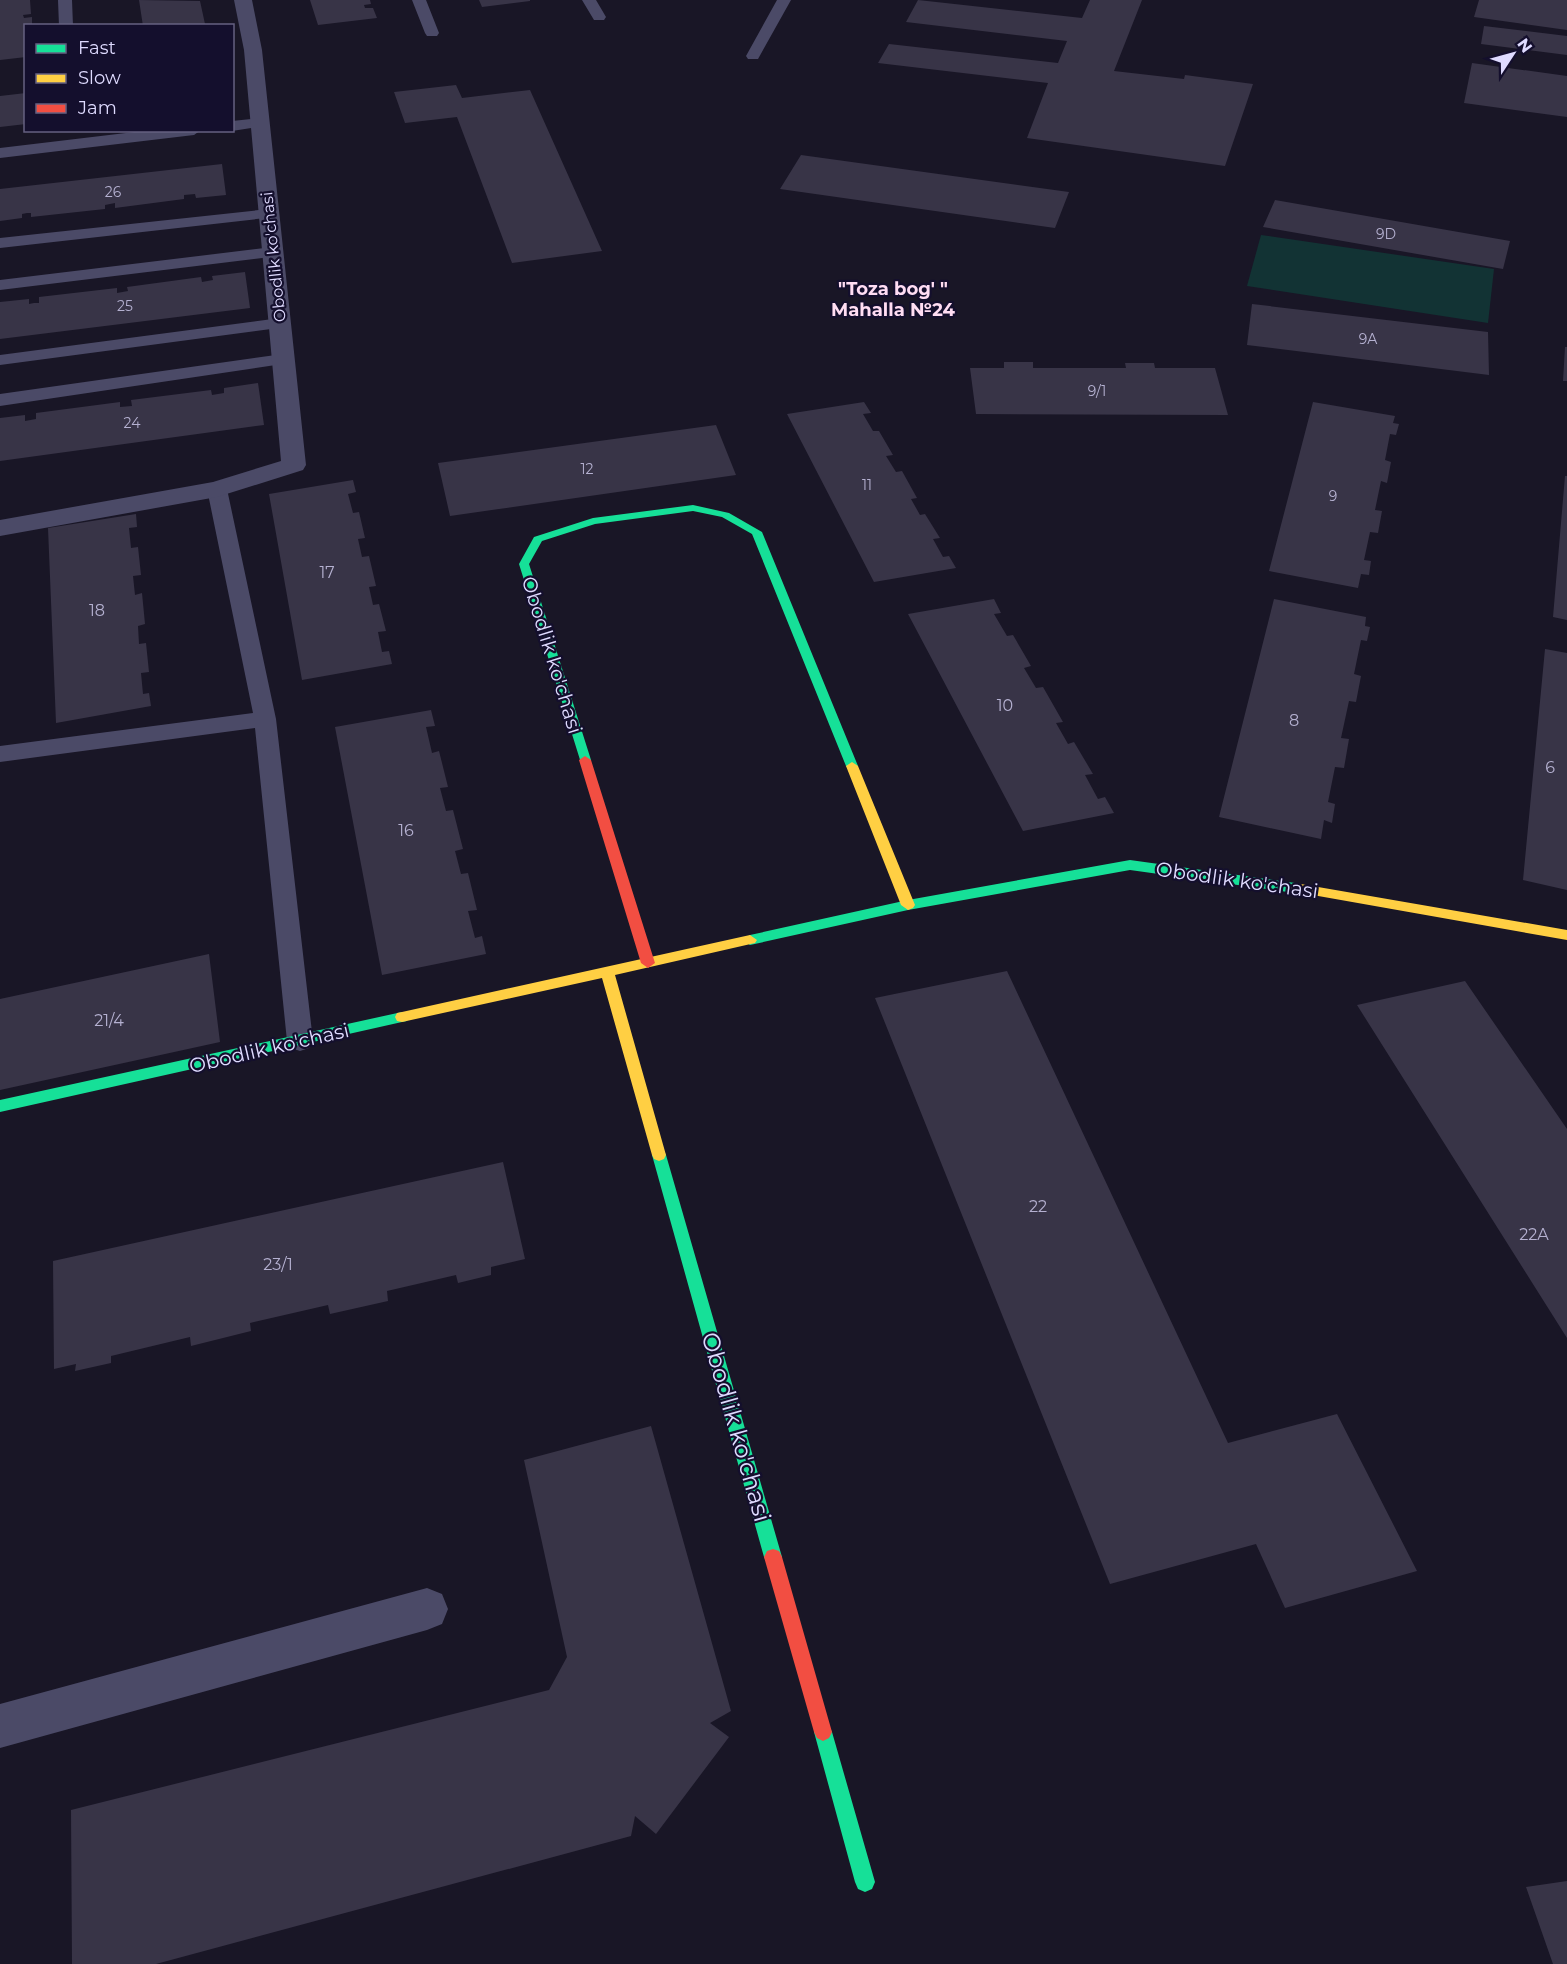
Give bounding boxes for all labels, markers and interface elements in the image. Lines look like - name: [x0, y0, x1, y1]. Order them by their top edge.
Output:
- legend: [24, 24, 234, 132]
- north arrow: [1483, 24, 1543, 84]
- text: N: [1513, 35, 1536, 56]
- text: Fast: [78, 37, 116, 59]
- text: Slow: [78, 67, 121, 89]
- text: Jam: [77, 97, 117, 119]
- house number: 26: [105, 183, 122, 201]
- street label: Obodlik ko'chasi: [257, 191, 290, 323]
- house number: 9D: [1376, 225, 1396, 243]
- district label: "Toza bog' " Mahalla №24: [831, 278, 956, 321]
- house number: 25: [117, 297, 133, 315]
- house number: 9A: [1359, 330, 1378, 348]
- house number: 9/1: [1088, 382, 1106, 400]
- house number: 24: [124, 414, 141, 432]
- house number: 12: [580, 460, 594, 478]
- house number: 11: [862, 476, 872, 494]
- house number: 9: [1329, 487, 1337, 505]
- house number: 17: [319, 563, 335, 582]
- street label: Obodlik ko'chasi: [517, 573, 587, 737]
- house number: 18: [89, 601, 105, 620]
- house number: 10: [997, 696, 1013, 715]
- house number: 8: [1289, 711, 1299, 730]
- house number: 6: [1545, 758, 1555, 777]
- house number: 16: [398, 821, 414, 840]
- street label: Obodlik ko'chasi: [1154, 857, 1320, 903]
- house number: 21/4: [94, 1011, 124, 1030]
- street label: Obodlik ko'chasi: [187, 1018, 351, 1078]
- house number: 22: [1029, 1197, 1047, 1216]
- house number: 22A: [1519, 1225, 1549, 1244]
- house number: 23/1: [263, 1255, 293, 1274]
- street label: Obodlik ko'chasi: [696, 1329, 777, 1525]

